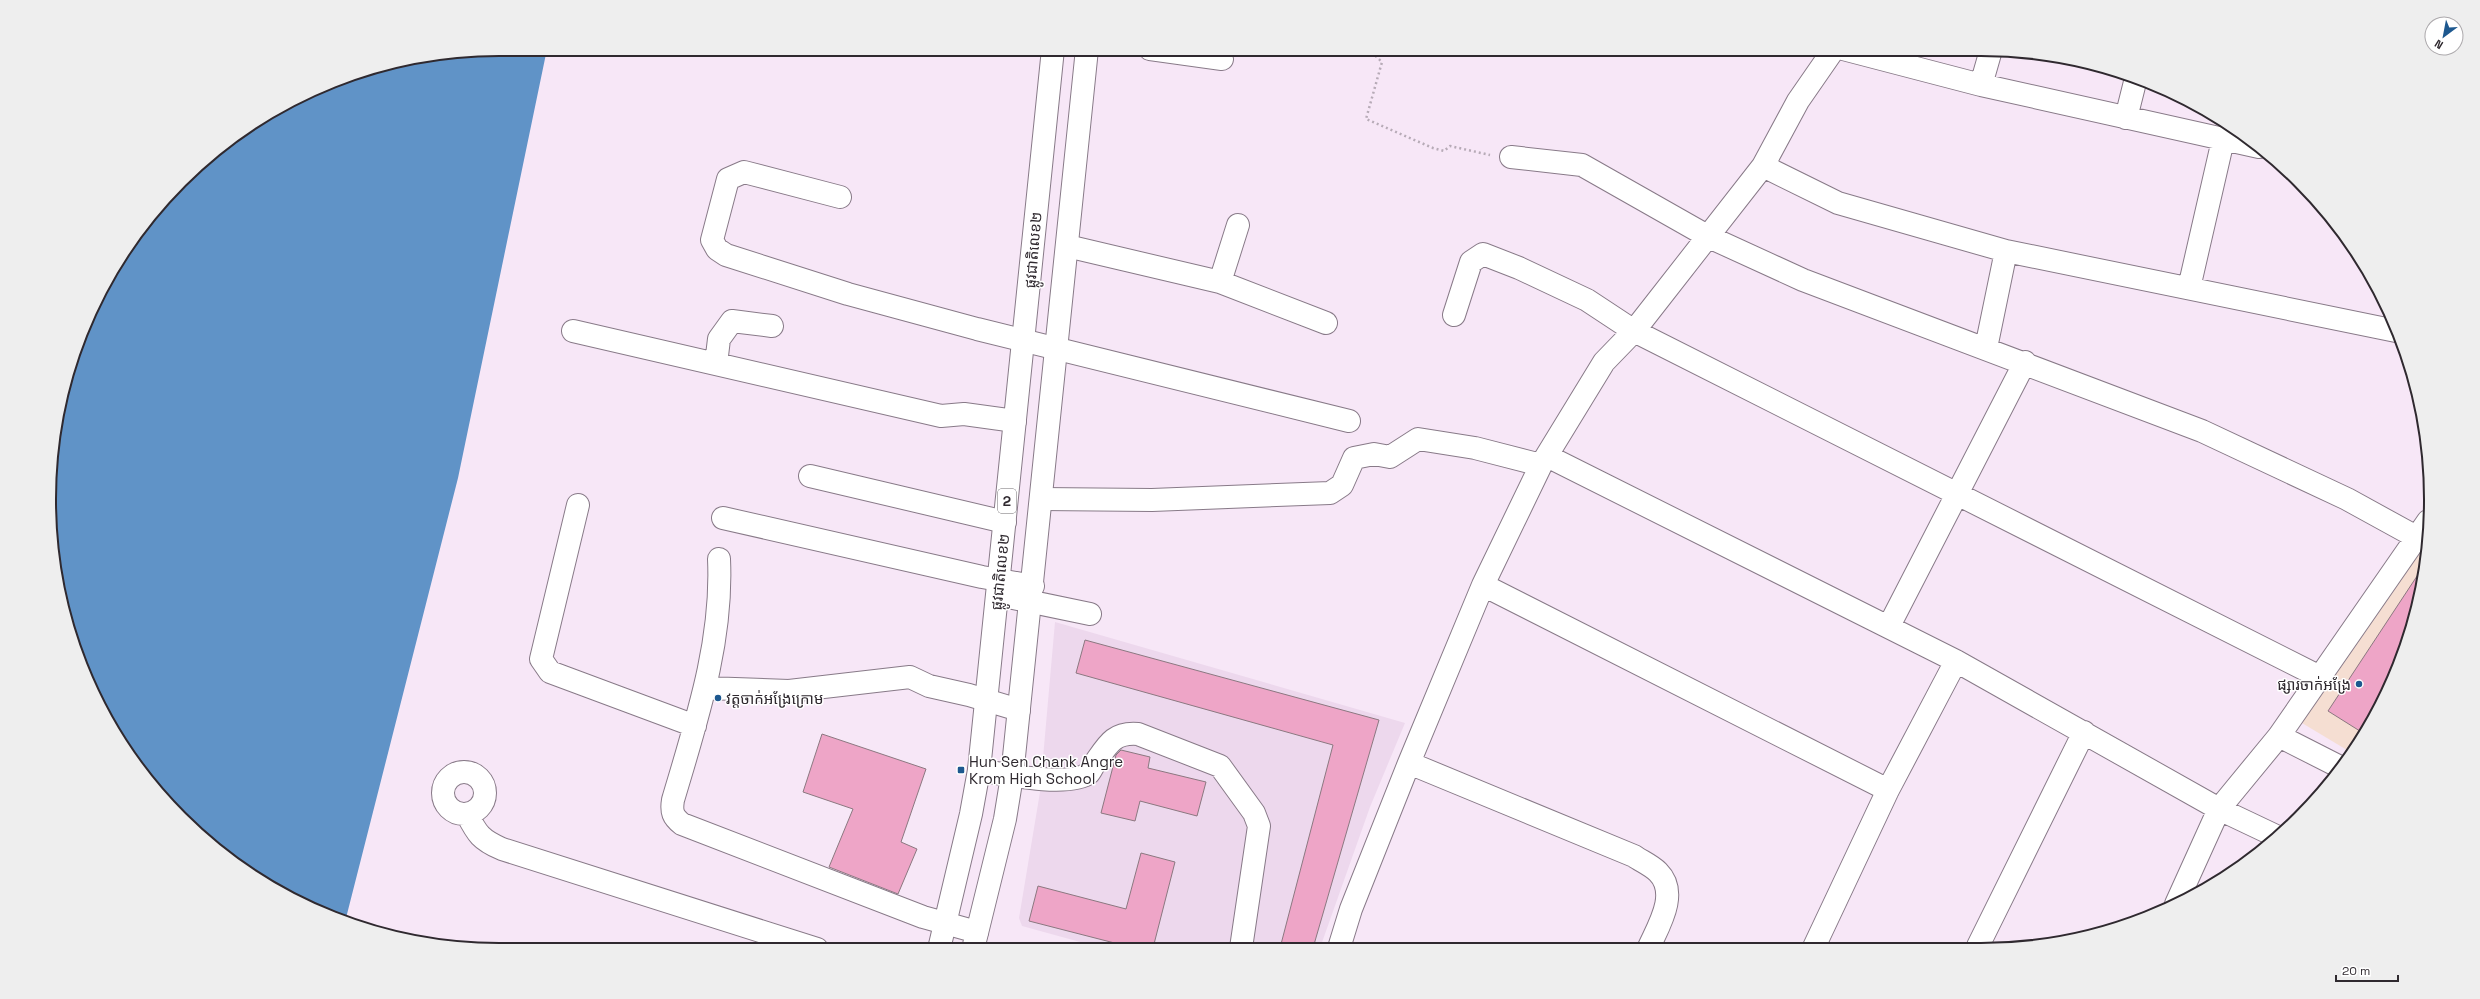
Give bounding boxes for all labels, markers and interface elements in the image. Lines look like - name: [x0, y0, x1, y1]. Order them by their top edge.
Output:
- north arrow: [2424, 16, 2464, 56]
- text: N: [2432, 37, 2446, 52]
- street label: ផ្លូវជាតិលេខ២: [1020, 211, 1050, 289]
- road number: 2: [998, 489, 1016, 513]
- street label: ផ្លូវជាតិលេខ២: [987, 533, 1018, 612]
- place label: ផ្សារចាក់អង្រែ: [2277, 675, 2351, 694]
- marker: ផ្សារចាក់អង្រែ: [2354, 679, 2364, 689]
- place label: វត្តចាក់អង្រែក្រោម: [726, 689, 824, 708]
- marker: វត្តចាក់អង្រែក្រោម: [713, 693, 723, 703]
- place label: Hun Sen Chank Angre Krom High School: [969, 752, 1123, 788]
- marker: Hun Sen Chank Angre Krom High School: [956, 765, 966, 775]
- scale bar: [2336, 957, 2398, 983]
- text: 20 m: [2342, 963, 2370, 979]

